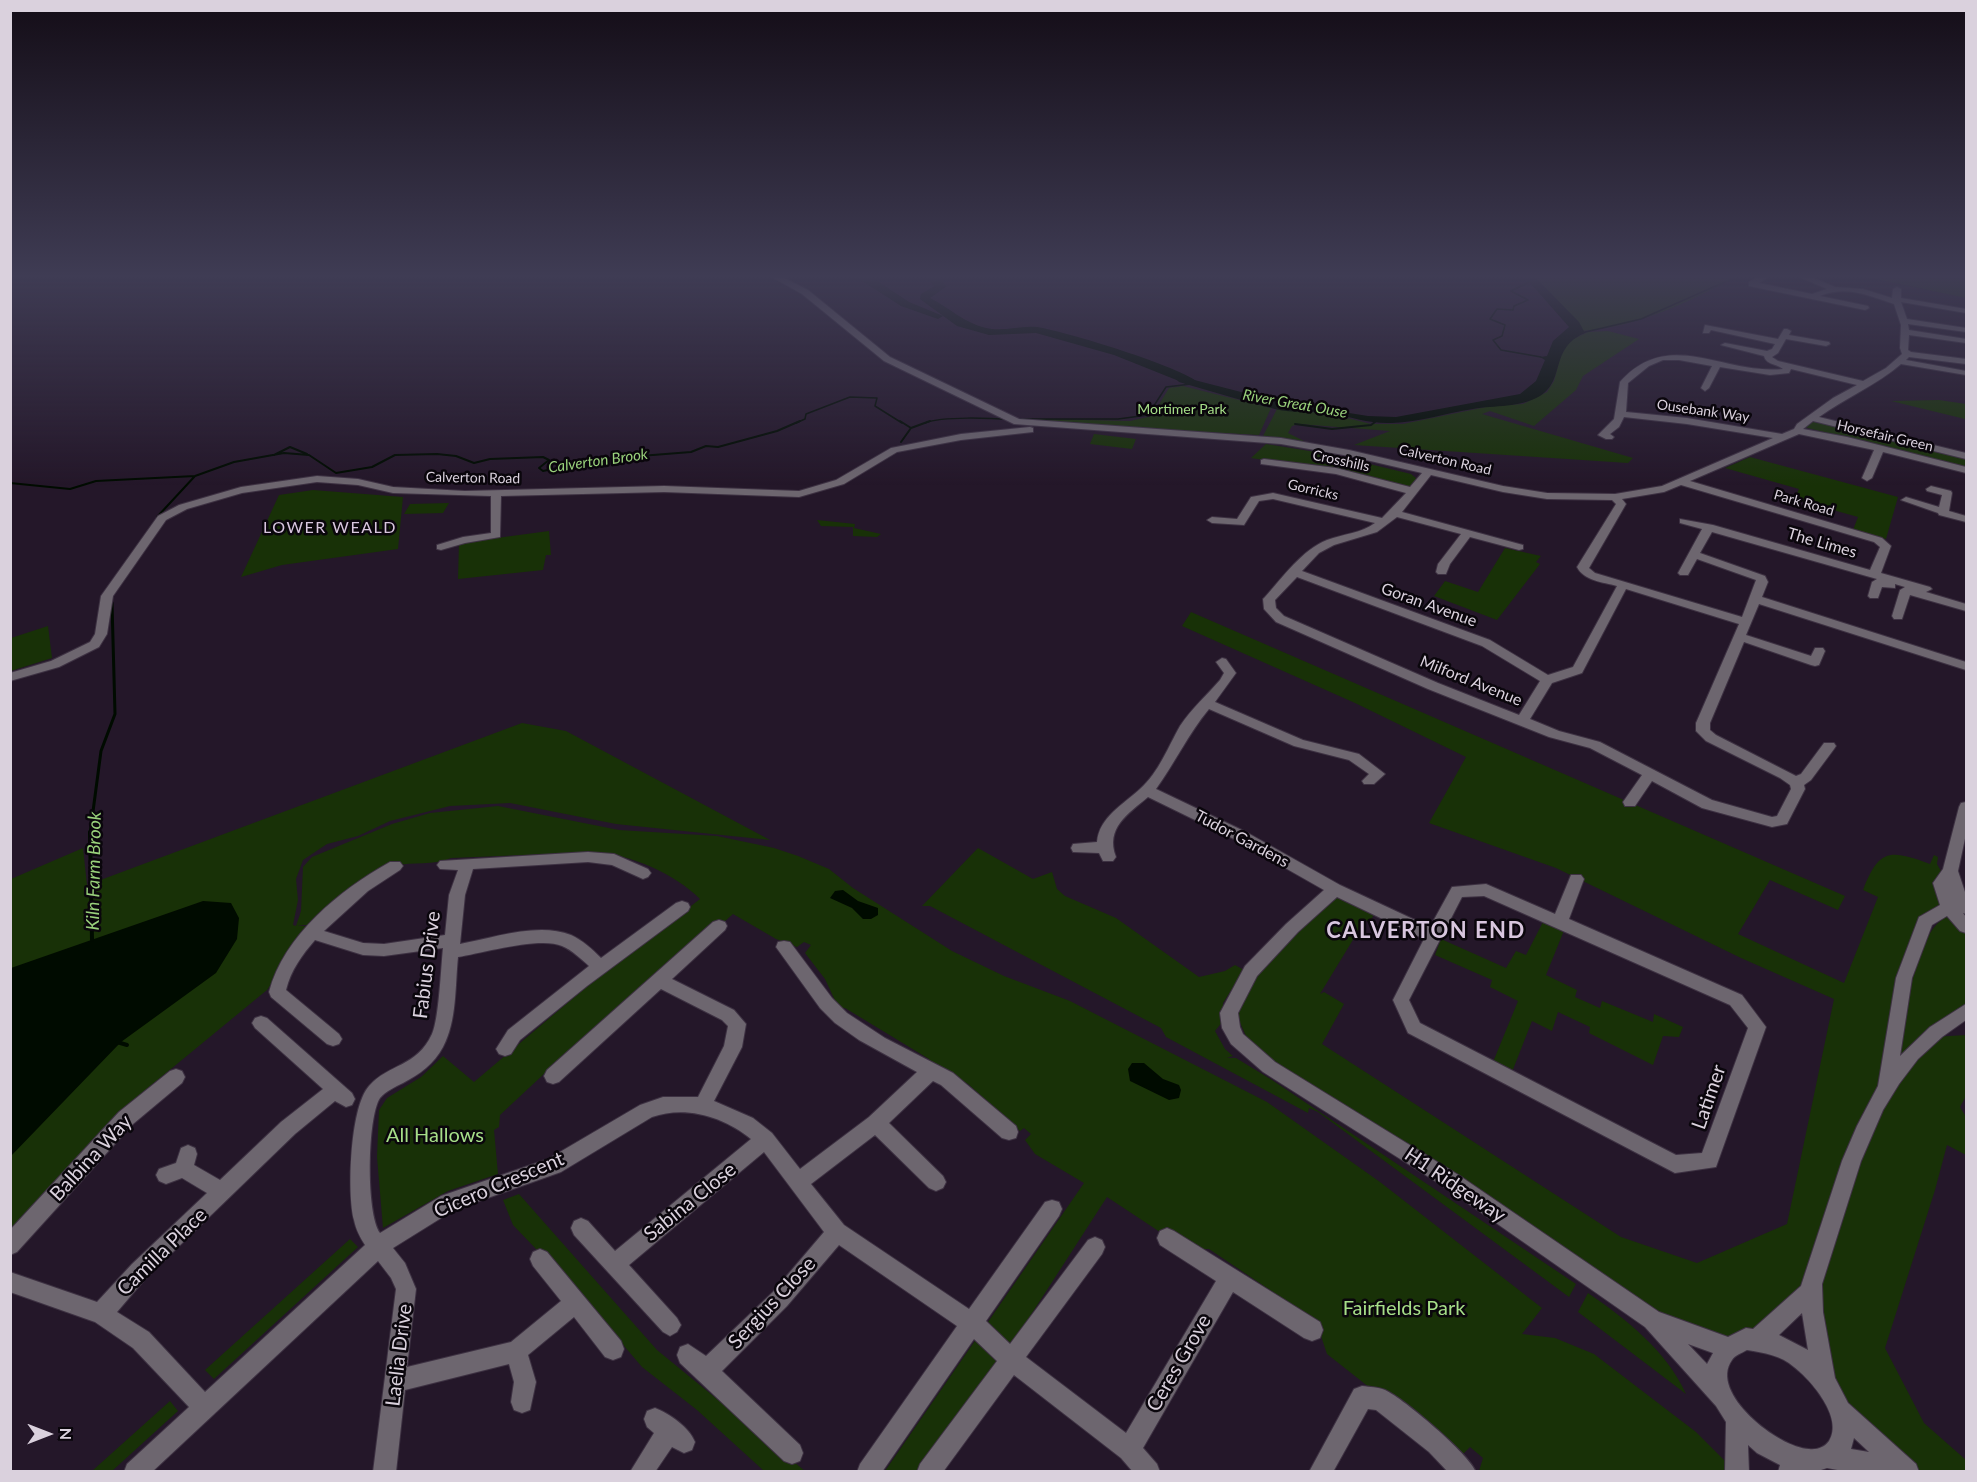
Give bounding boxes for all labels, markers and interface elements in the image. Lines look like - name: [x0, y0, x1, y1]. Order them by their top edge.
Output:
- water label: River Great Ouse: [1241, 386, 1349, 422]
- street label: Ousebank Way: [1656, 396, 1750, 426]
- park label: Mortimer Park: [1137, 401, 1227, 417]
- street label: Horsefair Green: [1835, 417, 1935, 455]
- street label: Calverton Road: [1397, 441, 1493, 479]
- water label: Calverton Brook: [547, 445, 649, 477]
- street label: Crosshills: [1311, 447, 1371, 475]
- street label: Calverton Road: [426, 469, 520, 487]
- street label: Gorricks: [1286, 476, 1340, 504]
- street label: Park Road: [1772, 486, 1836, 520]
- district label: LOWER WEALD: [263, 518, 397, 538]
- street label: The Limes: [1785, 524, 1859, 562]
- street label: Goran Avenue: [1379, 579, 1479, 631]
- street label: Milford Avenue: [1417, 652, 1525, 710]
- street label: Tudor Gardens: [1192, 806, 1292, 872]
- water label: Kiln Farm Brook: [82, 811, 106, 931]
- street label: Fabius Drive: [408, 910, 446, 1020]
- district label: CALVERTON END: [1326, 918, 1526, 944]
- street label: Latimer: [1687, 1062, 1731, 1132]
- street label: Balbina Way: [45, 1110, 137, 1206]
- park label: All Hallows: [386, 1124, 484, 1148]
- street label: H1 Ridgeway: [1400, 1142, 1510, 1228]
- street label: Cicero Crescent: [430, 1147, 568, 1223]
- street label: Sabina Close: [639, 1158, 741, 1246]
- street label: Camilla Place: [112, 1203, 212, 1301]
- street label: Sergius Close: [723, 1252, 821, 1354]
- park label: Fairfields Park: [1343, 1297, 1465, 1321]
- street label: Laelia Drive: [381, 1302, 417, 1408]
- street label: Ceres Grove: [1142, 1310, 1216, 1416]
- north arrow: [18, 1404, 78, 1464]
- text: N: [57, 1428, 76, 1440]

